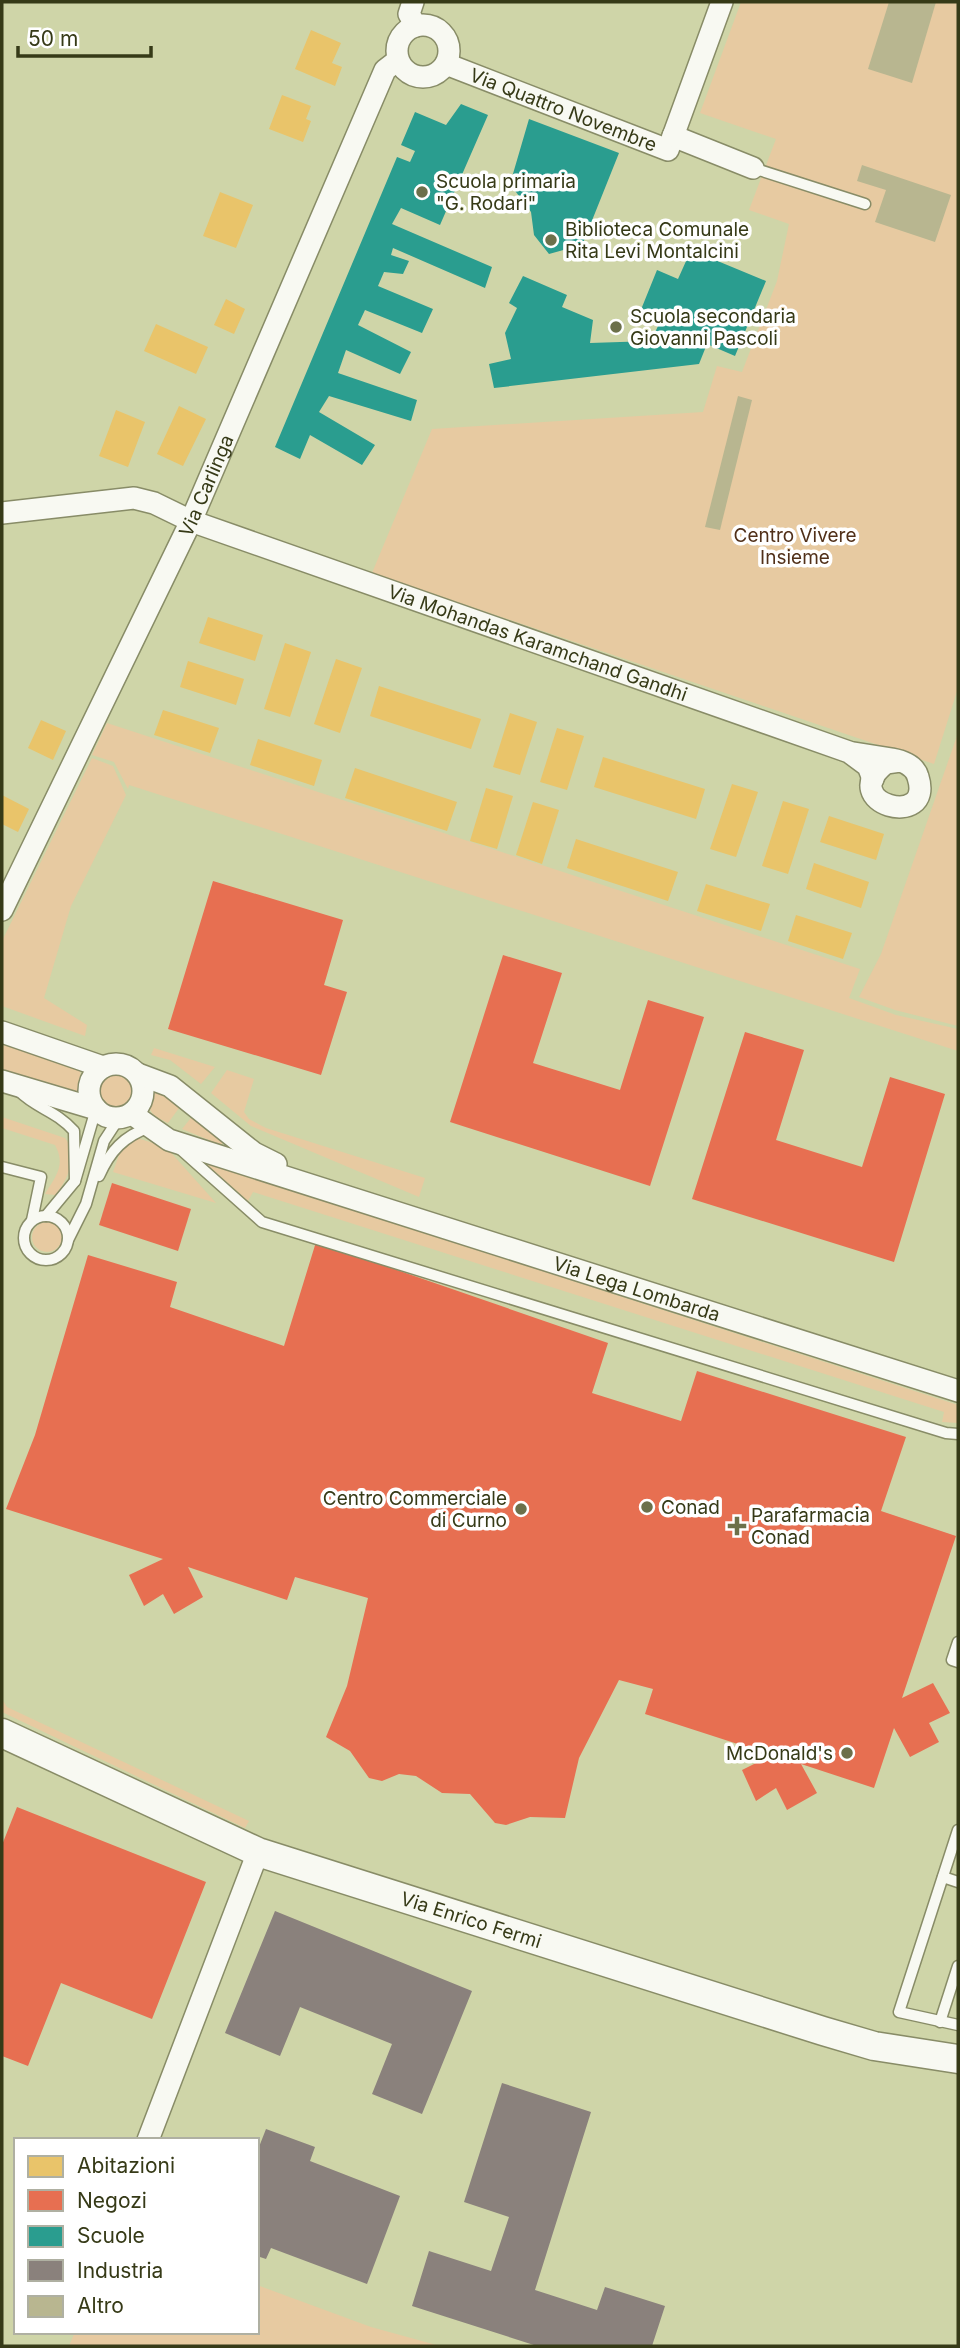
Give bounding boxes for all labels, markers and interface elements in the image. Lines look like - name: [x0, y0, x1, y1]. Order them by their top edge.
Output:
- scale bar: [18, 14, 150, 58]
- text: 50 m: [28, 26, 78, 51]
- street label: Via Quattro Novembre: [466, 63, 660, 157]
- place label: Scuola primaria "G. Rodari": [436, 170, 576, 215]
- marker: Scuola primaria "G. Rodari": [414, 184, 430, 200]
- place label: Biblioteca Comunale Rita Levi Montalcini: [565, 218, 749, 263]
- marker: Biblioteca Comunale Rita Levi Montalcini: [543, 232, 559, 248]
- place label: Scuola secondaria Giovanni Pascoli: [630, 305, 796, 350]
- marker: Scuola secondaria Giovanni Pascoli: [608, 319, 624, 335]
- street label: Via Carlinga: [174, 431, 239, 540]
- park label: Centro Vivere Insieme: [734, 524, 856, 569]
- street label: Via Mohandas Karamchand Gandhi: [385, 580, 690, 706]
- street label: Via Lega Lombarda: [550, 1252, 723, 1327]
- place label: Centro Commerciale di Curno: [323, 1487, 507, 1532]
- place label: Conad: [661, 1496, 720, 1519]
- marker: Conad: [639, 1499, 655, 1515]
- marker: Centro Commerciale di Curno: [513, 1501, 529, 1517]
- place label: Parafarmacia Conad: [751, 1504, 870, 1549]
- marker: Parafarmacia Conad: [729, 1518, 745, 1534]
- place label: McDonald's: [726, 1742, 833, 1765]
- marker: McDonald's: [839, 1745, 855, 1761]
- street label: Via Enrico Fermi: [398, 1887, 544, 1953]
- legend: [14, 2138, 259, 2334]
- text: Abitazioni: [77, 2153, 175, 2178]
- text: Negozi: [77, 2188, 147, 2213]
- text: Scuole: [77, 2223, 145, 2248]
- text: Industria: [77, 2258, 163, 2283]
- text: Altro: [77, 2293, 124, 2318]

